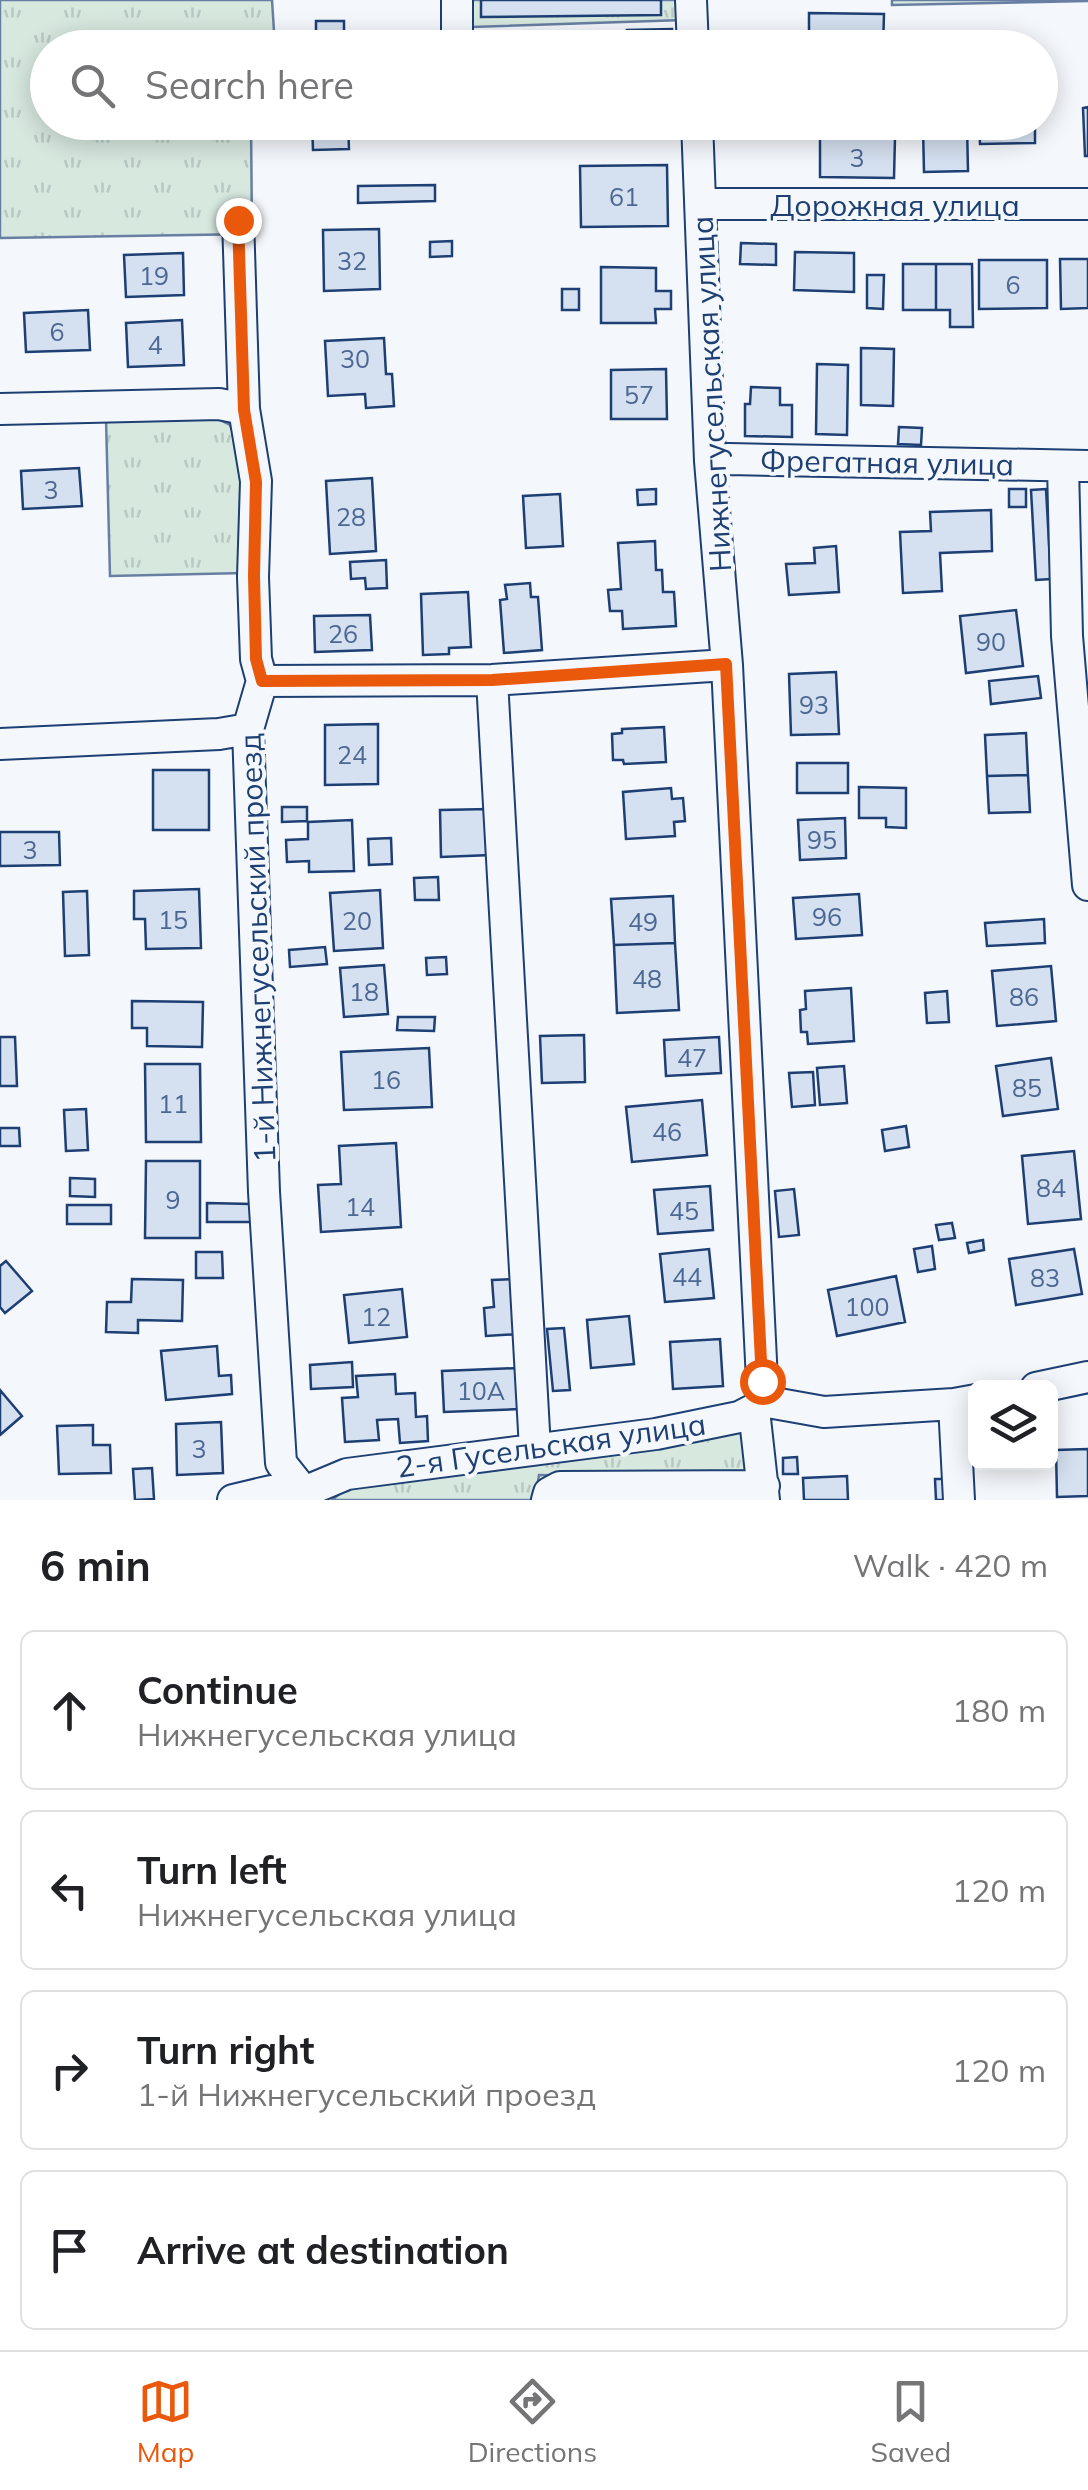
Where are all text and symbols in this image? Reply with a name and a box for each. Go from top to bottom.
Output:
search box [30,30,1058,140]
icon: search [65,58,120,113]
text: Search here [145,61,354,109]
house number: 3 [849,142,865,173]
house number: 61 [609,181,639,212]
street label: Дорожная улица [770,186,1020,224]
route end [216,198,262,244]
street label: Нижнегусельская улица [683,215,739,573]
house number: 32 [337,245,367,276]
house number: 19 [139,260,169,291]
house number: 6 [1005,269,1021,300]
house number: 6 [49,316,65,347]
house number: 4 [147,329,163,360]
house number: 30 [340,343,370,374]
house number: 57 [624,379,654,410]
street label: Фрегатная улица [760,441,1014,483]
house number: 3 [43,474,59,505]
house number: 28 [336,501,366,532]
house number: 26 [328,618,358,649]
house number: 90 [976,626,1006,657]
house number: 93 [799,689,829,720]
street label: 1-й Нижнегусельский проезд [231,732,283,1164]
house number: 24 [337,739,367,770]
house number: 95 [807,824,837,855]
house number: 3 [22,834,38,865]
house number: 96 [812,901,842,932]
house number: 15 [158,904,188,935]
house number: 20 [342,905,372,936]
house number: 49 [628,906,658,937]
house number: 48 [632,963,662,994]
house number: 18 [349,976,379,1007]
house number: 86 [1009,981,1039,1012]
house number: 47 [677,1042,707,1073]
house number: 16 [371,1064,401,1095]
house number: 85 [1012,1072,1042,1103]
house number: 11 [158,1088,188,1119]
house number: 46 [652,1116,682,1147]
house number: 84 [1036,1172,1066,1203]
house number: 9 [165,1184,181,1215]
house number: 14 [345,1191,375,1222]
house number: 45 [669,1195,699,1226]
house number: 44 [672,1261,702,1292]
house number: 83 [1030,1262,1060,1293]
house number: 100 [844,1291,890,1322]
house number: 12 [361,1301,391,1332]
route start [740,1359,786,1405]
house number: 10А [457,1375,505,1406]
map controls [968,1380,1058,1470]
button: layers [968,1380,1058,1470]
street label: 2-я Гусельская улица [394,1404,708,1486]
house number: 3 [191,1433,207,1464]
text: 6 min [40,1539,151,1592]
text: Walk · 420 m [853,1545,1048,1585]
text: Continue [137,1666,298,1714]
icon: ahead [42,1683,97,1738]
text: 180 m [952,1690,1046,1730]
text: Нижнегусельская улица [137,1714,517,1754]
text: Turn left [137,1846,287,1894]
icon: left [42,1863,97,1918]
text: 120 m [952,1870,1046,1910]
text: Нижнегусельская улица [137,1894,517,1934]
text: Turn right [137,2026,314,2074]
icon: right [42,2043,97,2098]
text: 120 m [952,2050,1046,2090]
text: 1-й Нижнегусельский проезд [137,2074,596,2114]
icon: arrive [42,2223,97,2278]
text: Arrive at destination [137,2226,509,2274]
tab: Map [137,2374,194,2469]
tab: Directions [468,2374,597,2469]
tab: Saved [870,2374,951,2469]

